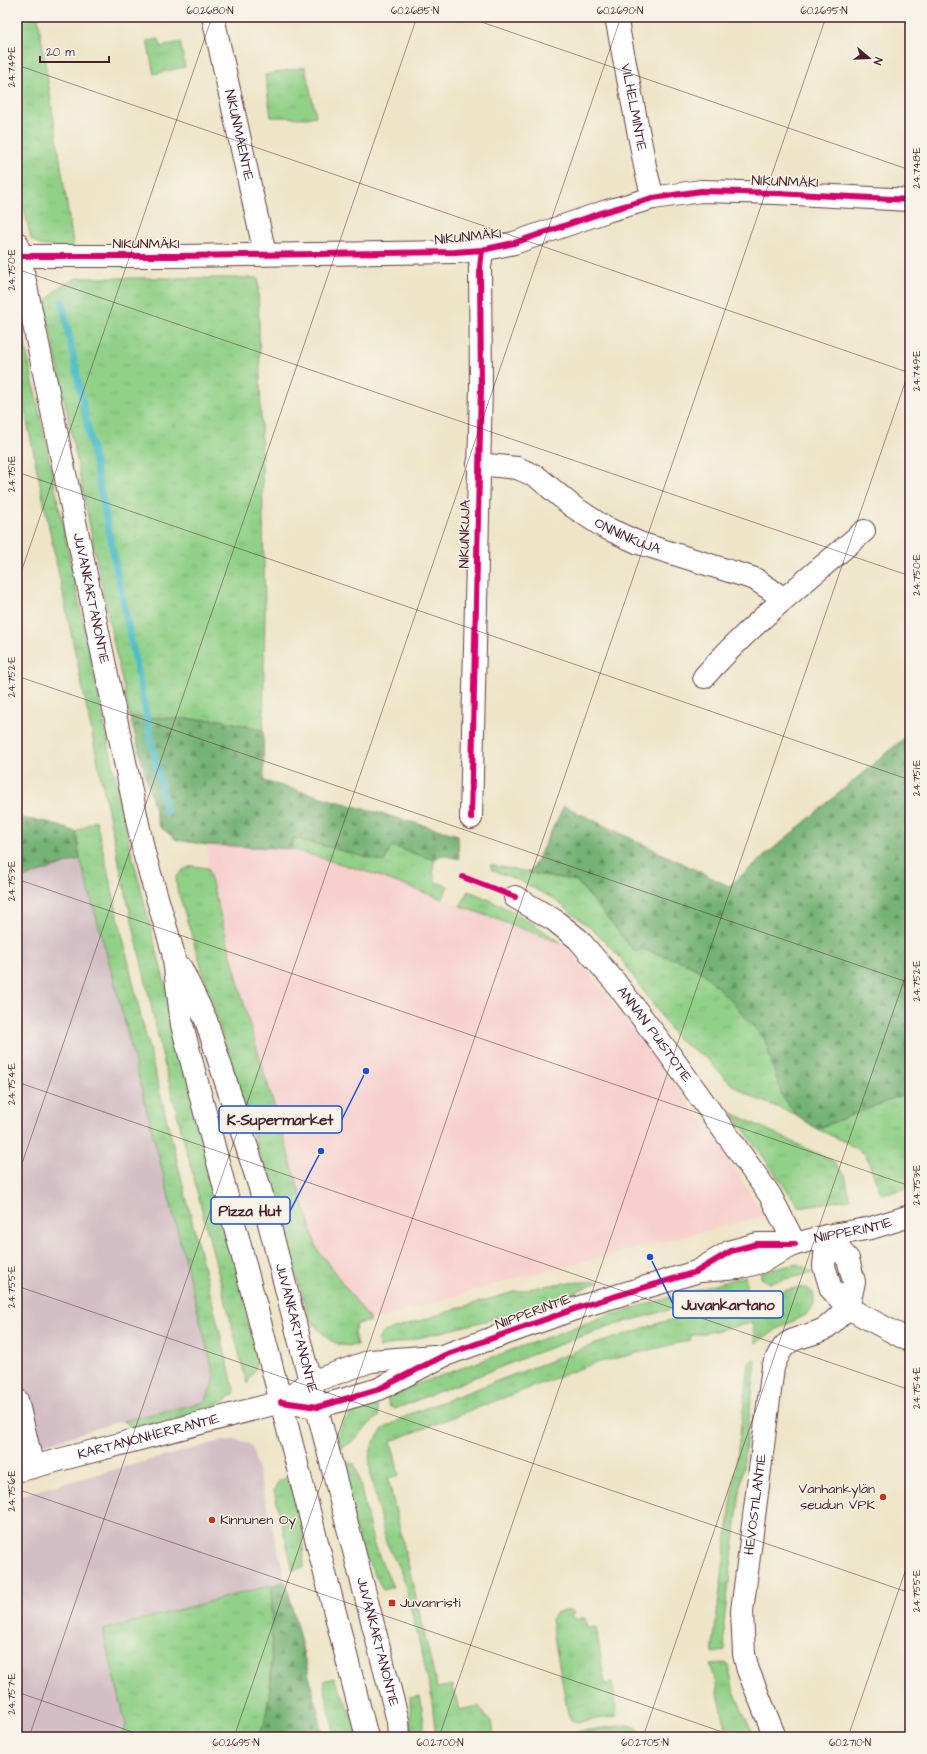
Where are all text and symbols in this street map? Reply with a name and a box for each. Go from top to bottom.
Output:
text: 60.2680°N [186,4,234,18]
text: 60.2685°N [391,4,439,18]
text: 60.2690°N [597,4,643,18]
text: 60.2695°N [800,4,848,18]
scale bar [40,38,109,64]
north arrow [849,38,889,78]
text: 20 m [46,44,75,61]
text: 24.749°E [5,47,19,87]
text: N [870,55,886,67]
street label: VILHELMINTIE [615,62,652,153]
street label: NIKUNMÄENTIE [219,88,259,183]
text: 24.748°E [910,147,924,189]
street label: NIKUNMÄKI [751,171,819,193]
street label: NIKUNMÄKI [434,224,502,250]
street label: NIKUNMÄKI [112,234,180,254]
text: 24.750°E [5,249,19,291]
text: 24.749°E [910,351,924,391]
text: 24.751°E [5,456,19,492]
street label: NIKUNKUJA [454,499,476,569]
street label: ONNINKUJA [590,513,663,559]
street label: JUVANKARTANONTIE [68,531,114,666]
text: 24.750°E [910,554,924,596]
text: 24.752°E [5,656,19,698]
text: 24.751°E [910,760,924,796]
text: 24.753°E [5,861,19,901]
text: 24.752°E [910,960,924,1002]
street label: ANNAN PUISTOTIE [612,982,697,1087]
text: 24.754°E [5,1063,19,1105]
callout: K-Supermarket [219,1106,342,1133]
text: K-Supermarket [227,1110,334,1131]
text: 24.753°E [910,1165,924,1205]
callout: Pizza Hut [211,1197,290,1224]
text: Pizza Hut [218,1201,282,1222]
street label: NIIPPERINTIE [812,1212,895,1249]
street label: JUVANKARTANONTIE [270,1261,323,1396]
text: 24.755°E [5,1266,19,1308]
street label: NIIPPERINTIE [492,1289,574,1335]
callout: Juvankartano [673,1291,783,1318]
text: Juvankartano [680,1295,775,1316]
text: 24.754°E [910,1367,924,1409]
street label: KARTANONHERRANTIE [76,1408,222,1465]
street label: HEVOSTILANTIE [739,1452,772,1556]
text: 24.756°E [5,1470,19,1512]
place label: Vanhankylän seudun VPK [798,1479,876,1515]
marker: Vanhankylän seudun VPK [878,1492,888,1502]
place label: Kinnunen Oy [220,1510,296,1530]
marker: Kinnunen Oy [207,1515,217,1525]
text: 24.755°E [910,1570,924,1612]
street label: JUVANKARTANONTIE [351,1575,404,1709]
place label: Juvanristi [400,1593,461,1613]
marker: Juvanristi [387,1598,397,1608]
text: 24.757°E [5,1673,19,1715]
text: 60.2695°N [212,1736,260,1750]
text: 60.2700°N [417,1736,463,1750]
text: 60.2705°N [621,1736,669,1750]
text: 60.2710°N [829,1736,871,1750]

